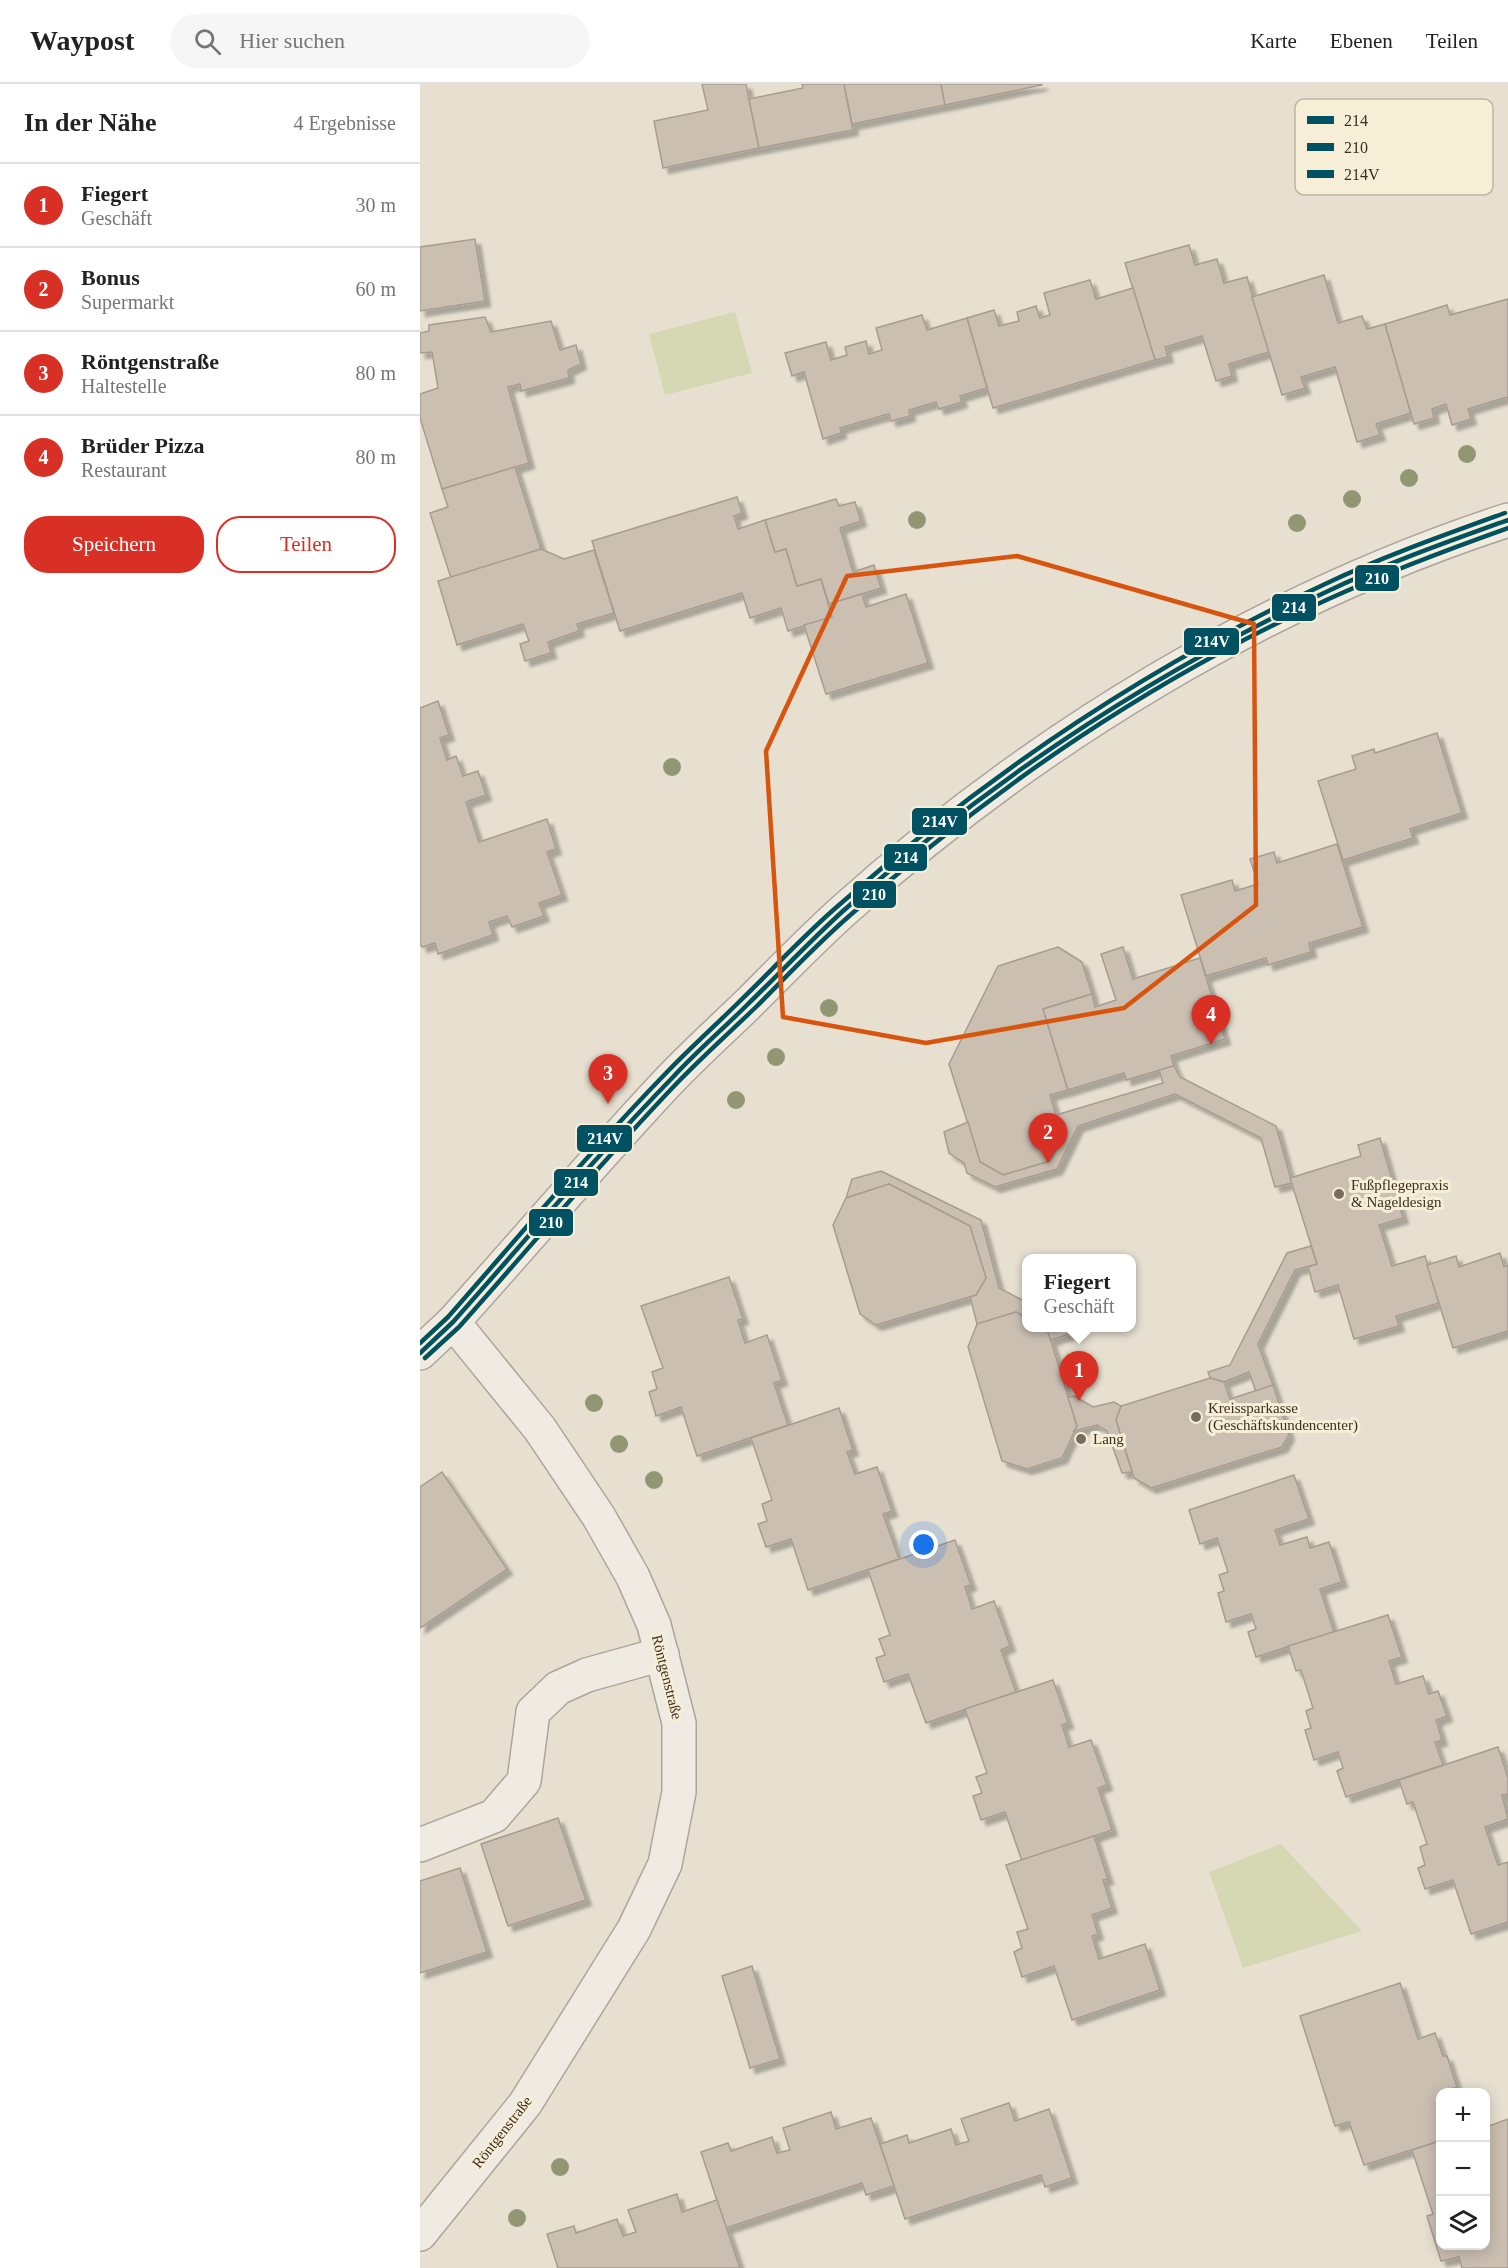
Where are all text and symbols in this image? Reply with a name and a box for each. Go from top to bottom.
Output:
search box [170,14,590,68]
text: Waypost [30,25,134,56]
icon: search [191,25,224,58]
text: Hier suchen [239,28,345,53]
text: Karte [1250,29,1297,53]
text: Ebenen [1330,29,1393,53]
text: Teilen [1426,29,1478,53]
legend [1295,99,1493,195]
text: In der Nähe [24,108,156,137]
text: 4 Ergebnisse [294,112,396,134]
text: 214 [1344,112,1368,129]
text: 210 [1344,139,1368,156]
text: 214V [1344,166,1380,183]
text: Fiegert [81,181,148,206]
text: 1 [39,194,49,216]
text: 30 m [355,194,396,216]
text: Geschäft [81,207,152,229]
text: Bonus [81,265,140,290]
text: 2 [39,278,49,300]
text: 60 m [355,278,396,300]
text: Supermarkt [81,291,174,313]
text: Röntgenstraße [81,349,219,374]
text: 3 [39,362,49,384]
text: 80 m [355,362,396,384]
text: Haltestelle [81,375,167,397]
text: Brüder Pizza [81,433,205,458]
text: 4 [39,446,49,468]
text: 80 m [355,446,396,468]
text: Restaurant [81,459,167,481]
button: Speichern [24,516,204,573]
button: Teilen [216,516,396,573]
line badge: 210 [1354,564,1400,592]
text: 210 [1365,570,1389,587]
line badge: 214 [1271,593,1317,622]
text: 214 [1282,599,1306,616]
line badge: 214V [1183,627,1240,656]
text: 214V [1194,633,1230,650]
line badge: 214V [911,807,968,836]
text: 214V [922,813,958,830]
line badge: 214 [883,843,928,872]
text: 214 [894,849,918,866]
line badge: 210 [852,880,897,909]
text: 210 [862,886,886,903]
pin: 4 [1192,996,1230,1045]
pin: 3 [588,1054,627,1104]
pin: 2 [1028,1114,1068,1163]
line badge: 214V [576,1124,633,1153]
text: 214V [587,1130,623,1147]
line badge: 214 [553,1168,599,1197]
text: 214 [564,1174,588,1191]
place label: Fußpflegepraxis & Nageldesign [1351,1177,1449,1210]
marker: Fußpflegepraxis & Nageldesign [1332,1187,1346,1201]
line badge: 210 [528,1208,574,1237]
text: 210 [539,1214,563,1231]
popup [1022,1254,1136,1332]
text: Fiegert [1043,1269,1111,1294]
text: Geschäft [1043,1295,1115,1317]
pin: 1 [1060,1352,1098,1401]
place label: Kreissparkasse (Geschäftskundencenter) [1208,1400,1358,1434]
marker: Kreissparkasse (Geschäftskundencenter) [1189,1410,1203,1424]
place label: Lang [1093,1431,1124,1447]
marker: Lang [1074,1432,1088,1446]
your location [909,1530,938,1559]
street label: Röntgenstraße [649,1633,685,1721]
map controls [1436,2088,1490,2250]
button: + [1436,2088,1490,2142]
street label: Röntgenstraße [469,2093,535,2171]
button: − [1436,2142,1490,2196]
button: layers [1436,2196,1490,2250]

